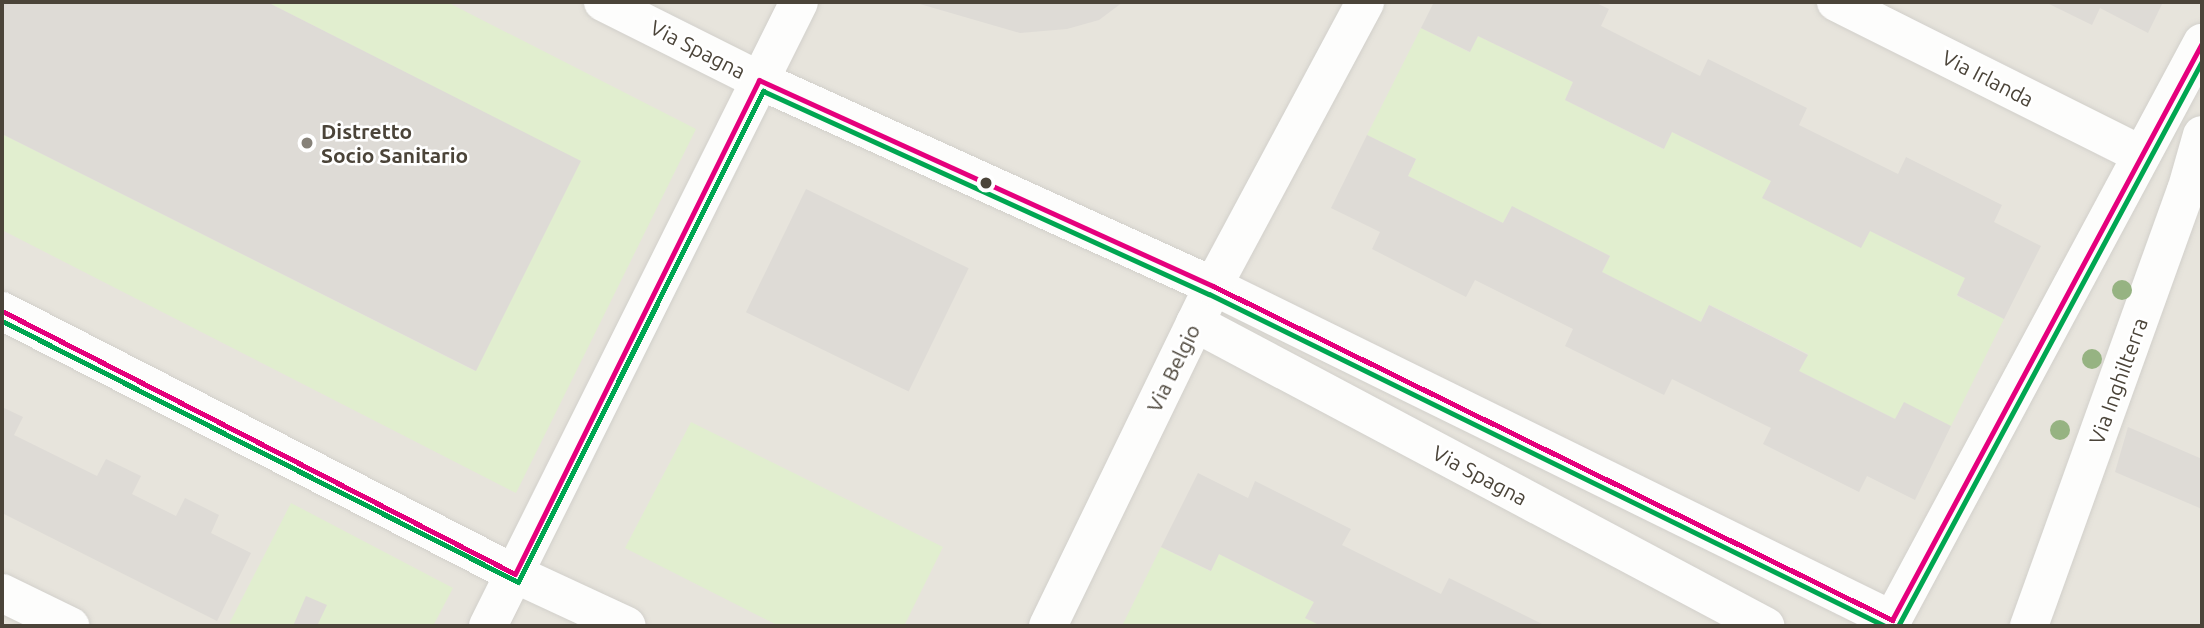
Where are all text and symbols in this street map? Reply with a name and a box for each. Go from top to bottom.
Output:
street label: Via Spagna [646,14,750,84]
street label: Via Irlanda [1938,44,2038,112]
place label: Distretto Socio Sanitario [321,118,468,168]
marker: Distretto Socio Sanitario [299,135,315,151]
unlabelled marker [979,176,993,190]
street label: Via Inghilterra [2083,314,2153,448]
street label: Via Belgio [1141,320,1205,416]
street label: Via Spagna [1428,440,1532,510]

